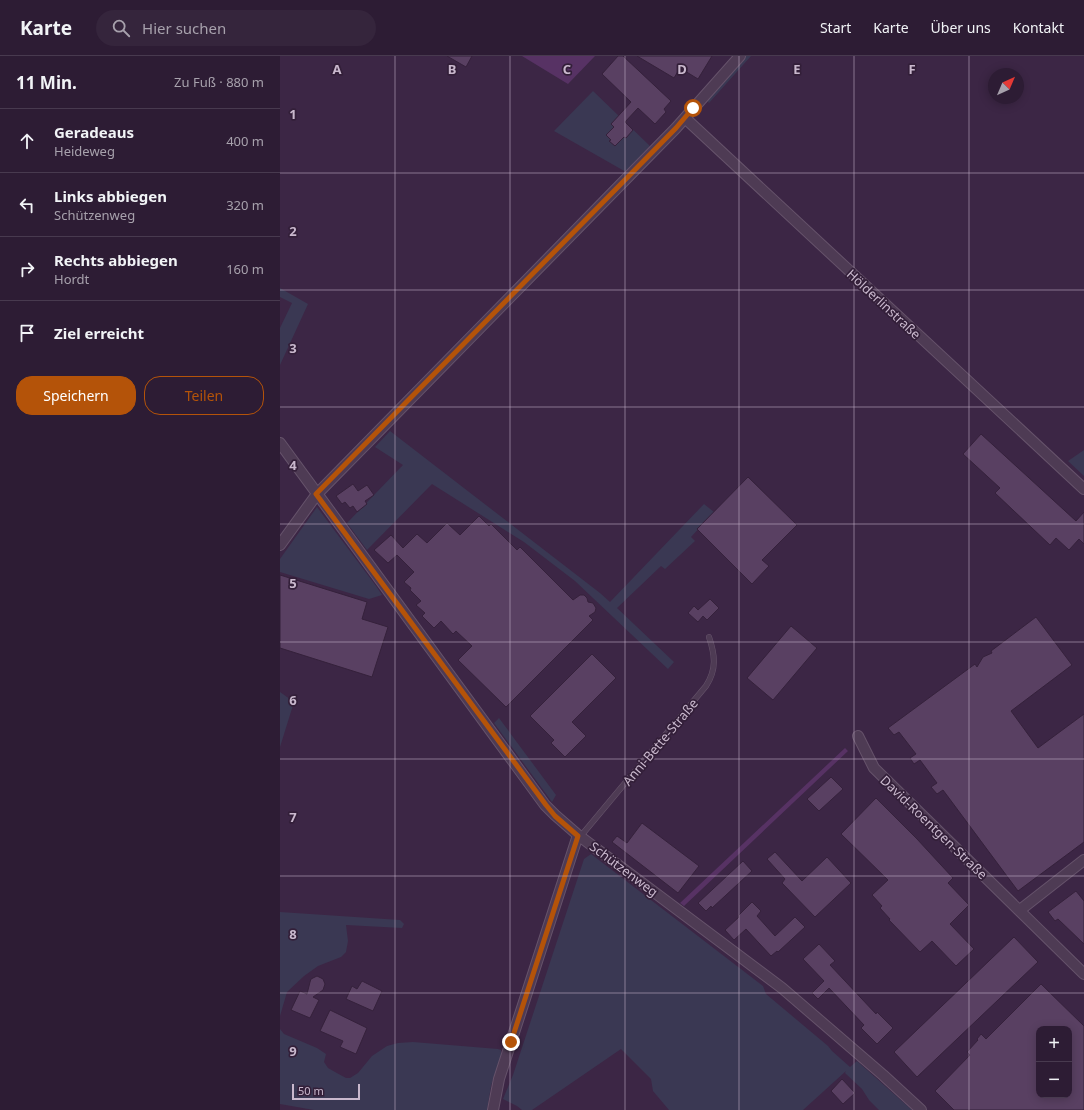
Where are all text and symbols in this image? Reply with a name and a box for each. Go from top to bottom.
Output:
search box [96,10,376,46]
text: Karte [20,15,72,41]
icon: search [110,17,132,39]
text: Hier suchen [142,18,226,38]
text: Start [820,18,851,37]
text: Karte [873,18,909,37]
text: Über uns [931,18,991,37]
text: Kontakt [1013,18,1064,37]
text: A [333,60,342,78]
text: B [448,60,456,78]
text: C [563,60,571,78]
text: D [677,60,687,78]
text: E [793,60,801,78]
text: F [908,60,916,78]
north arrow [988,68,1024,104]
text: 11 Min. [16,71,77,94]
text: Zu Fuß · 880 m [174,73,264,91]
route start [684,99,702,117]
text: 1 [289,105,297,123]
text: Geradeaus [54,122,134,142]
icon: ahead [16,130,38,152]
text: 400 m [226,132,264,150]
text: Heideweg [54,142,115,160]
text: Links abbiegen [54,186,167,206]
icon: left [16,194,38,216]
text: 320 m [226,196,264,214]
text: Schützenweg [54,206,135,224]
text: 2 [289,222,297,240]
text: Rechts abbiegen [54,250,178,270]
icon: right [16,258,38,280]
text: 160 m [226,260,264,278]
street label: Hölderlinstraße [843,265,925,343]
text: Hordt [54,270,89,288]
icon: arrive [16,322,38,344]
text: Ziel erreicht [54,323,144,343]
text: 3 [289,339,297,357]
button: Speichern [16,376,136,415]
button: Teilen [144,376,264,415]
text: 4 [289,456,297,474]
text: 5 [289,574,297,592]
text: 6 [289,691,297,709]
street label: Anni-Bette-Straße [618,695,702,789]
street label: David-Roentgen-Straße [877,771,991,883]
text: 7 [289,808,297,826]
street label: Schützenweg [586,837,662,901]
text: 8 [289,925,297,943]
map controls [1036,1026,1072,1098]
button: + [1036,1026,1072,1062]
route end [502,1033,520,1051]
text: 9 [289,1042,297,1060]
button: − [1036,1062,1072,1098]
scale bar [292,1082,360,1101]
text: 50 m [298,1083,324,1098]

